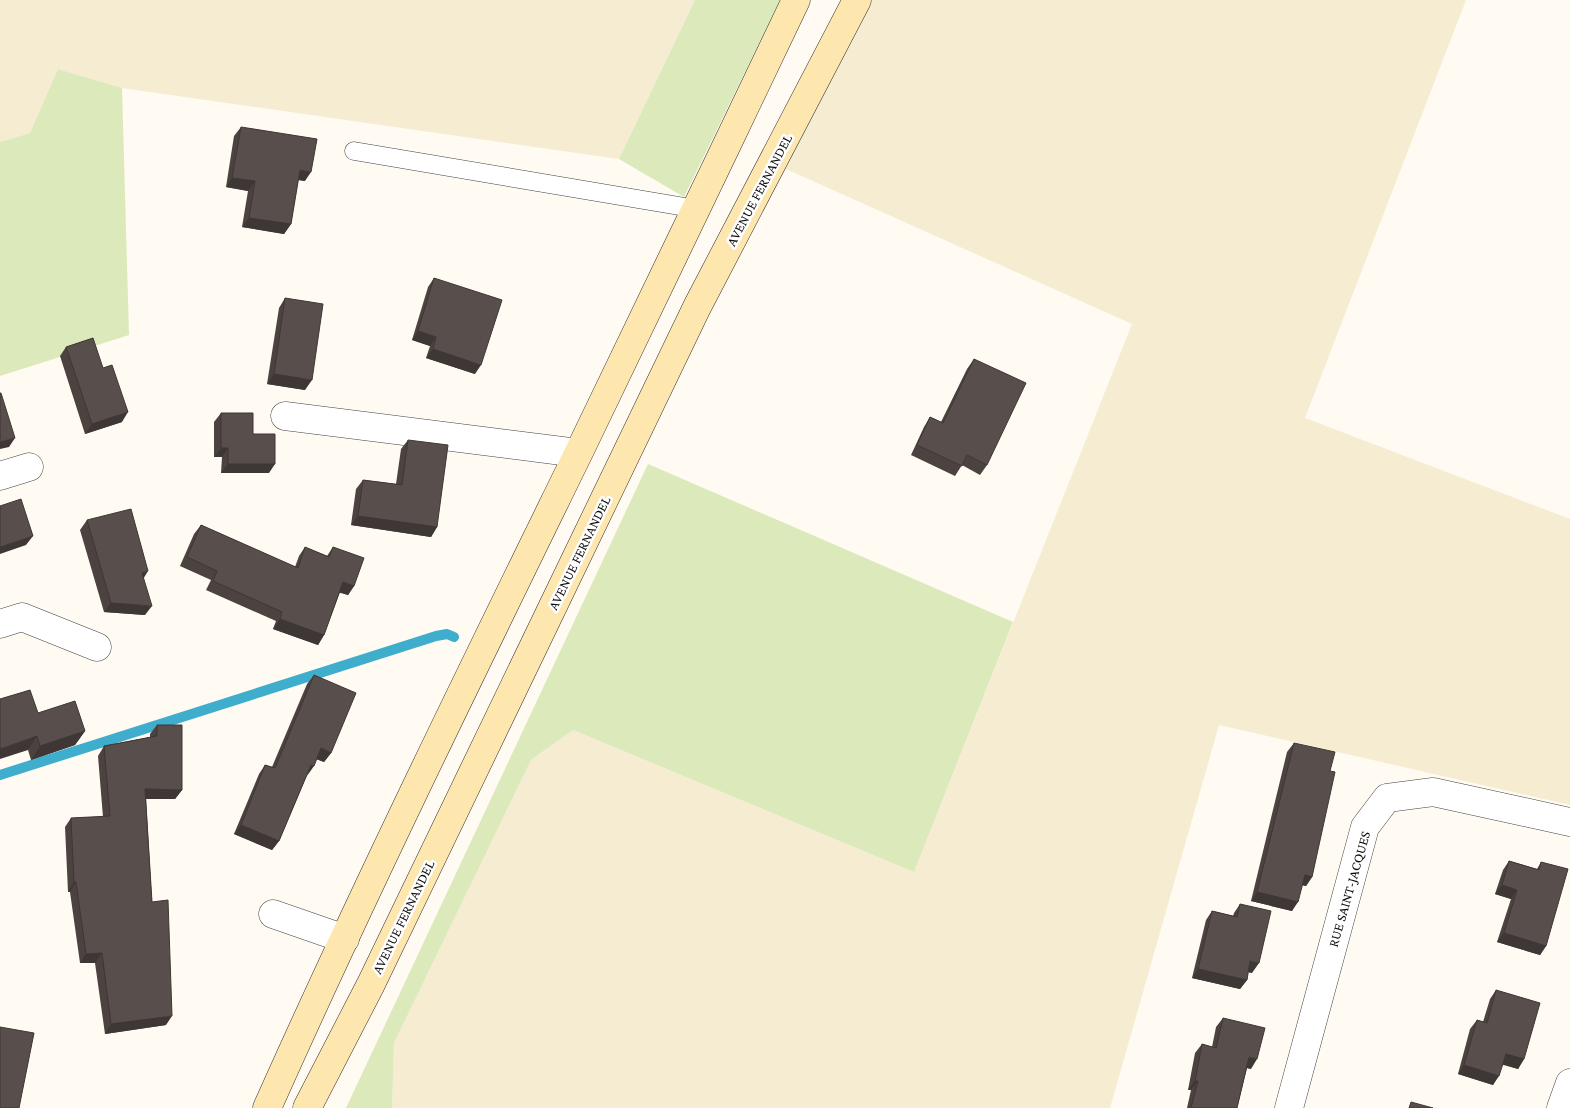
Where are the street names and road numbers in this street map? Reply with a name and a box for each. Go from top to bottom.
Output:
street label: AVENUE FERNANDEL [723,131,795,249]
street label: AVENUE FERNANDEL [545,494,613,612]
street label: RUE SAINT-JACQUES [1325,829,1373,949]
street label: AVENUE FERNANDEL [369,858,437,976]

